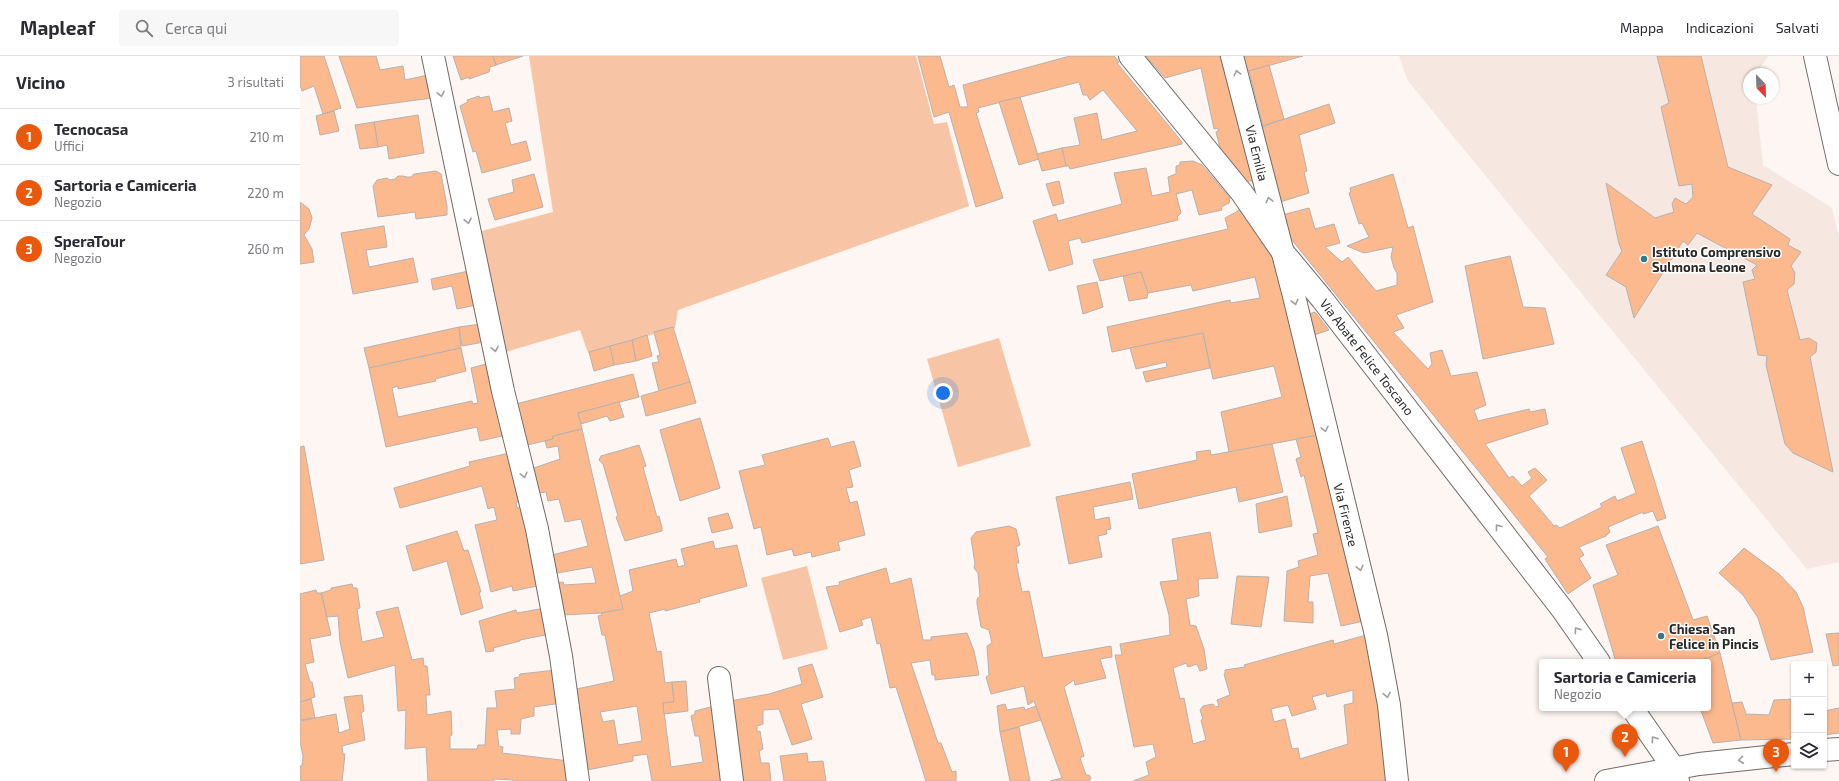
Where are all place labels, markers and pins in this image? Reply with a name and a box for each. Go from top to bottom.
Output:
place label: Istituto Comprensivo Sulmona Leone [1652,244,1781,275]
marker: Istituto Comprensivo Sulmona Leone [1639,254,1649,264]
place label: Chiesa San Felice in Pincis [1669,621,1759,652]
marker: Chiesa San Felice in Pincis [1656,631,1666,641]
pin: 2 [1612,724,1638,757]
pin: 1 [1553,739,1579,772]
pin: 3 [1763,739,1789,772]

